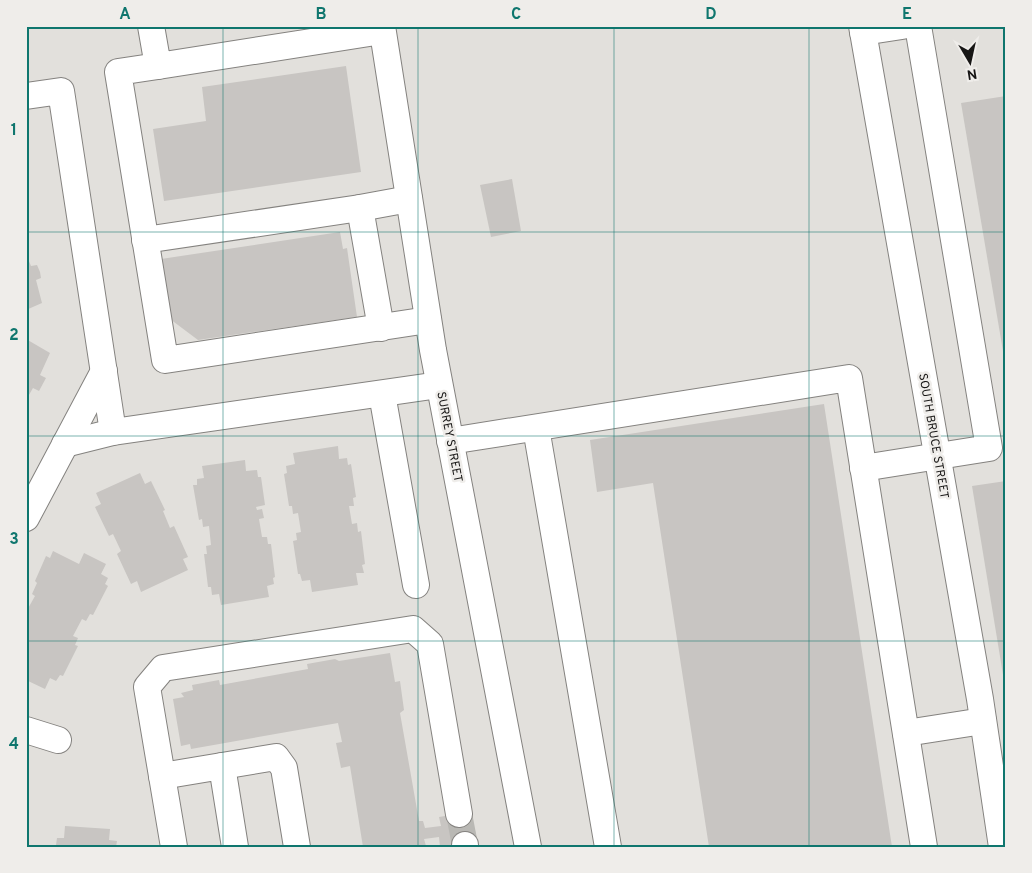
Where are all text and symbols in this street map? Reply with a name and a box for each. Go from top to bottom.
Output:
text: A [119,5,131,25]
text: B [315,5,327,25]
text: C [511,5,521,25]
text: D [705,5,717,25]
text: E [902,5,912,25]
north arrow [944,38,994,88]
text: N [965,64,978,83]
text: 1 [11,121,17,141]
text: 2 [9,326,19,346]
street label: SOUTH BRUCE STREET [914,372,952,500]
street label: SURREY STREET [432,390,466,484]
text: 3 [9,530,19,550]
text: 4 [9,735,19,755]

